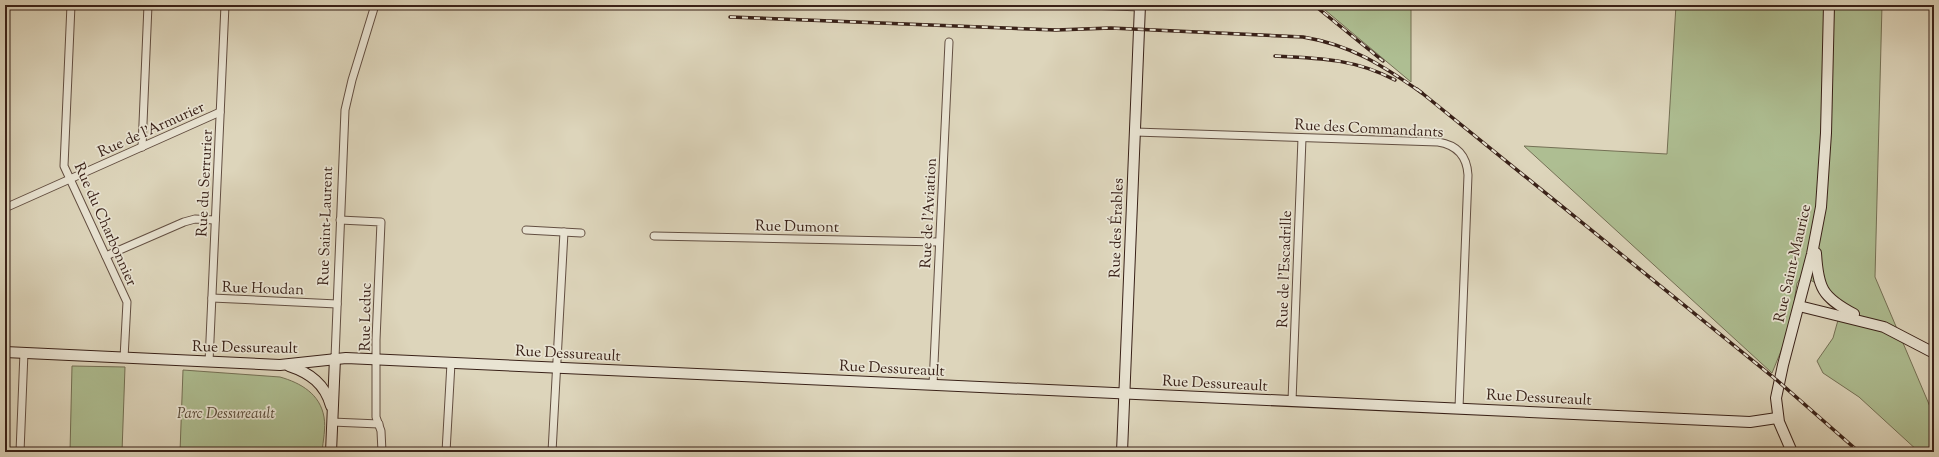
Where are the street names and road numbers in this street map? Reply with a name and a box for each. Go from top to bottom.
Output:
street label: Rue de l'Armurier [95,97,209,163]
street label: Rue des Commandants [1294,115,1444,144]
street label: Rue du Serrurier [192,128,219,237]
street label: Rue de l'Aviation [916,157,943,269]
street label: Rue du Charbonnier [68,159,141,290]
street label: Rue Saint-Laurent [314,166,339,286]
street label: Rue des Érables [1104,178,1130,278]
street label: Rue Saint-Maurice [1770,202,1817,325]
street label: Rue de l'Escadrille [1273,210,1298,328]
street label: Rue Dumont [755,216,839,239]
street label: Rue Houdan [222,278,304,301]
street label: Rue Leduc [355,282,378,352]
street label: Rue Dessureault [192,337,298,360]
street label: Rue Dessureault [515,341,621,368]
street label: Rue Dessureault [839,356,945,383]
street label: Rue Dessureault [1162,371,1268,398]
street label: Rue Dessureault [1486,385,1592,412]

